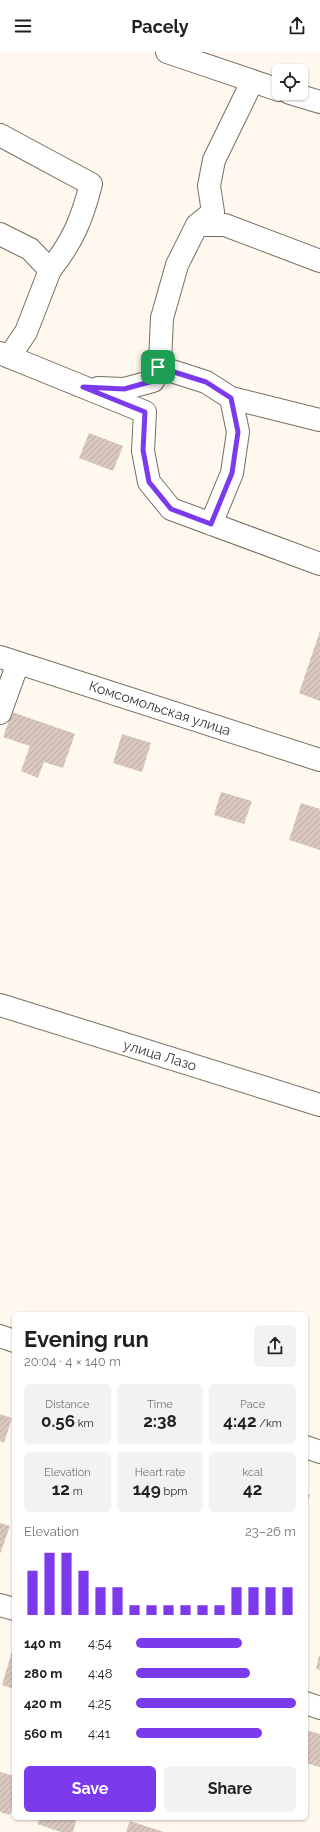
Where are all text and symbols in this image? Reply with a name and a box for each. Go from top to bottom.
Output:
icon: menu [12,15,34,37]
icon: share [286,15,308,37]
text: Pacely [131,16,189,37]
map controls [272,64,308,100]
button: locate [272,64,308,100]
pin [141,350,175,384]
icon: arrive [147,356,169,378]
street label: Комсомольская улица [87,678,233,738]
street label: улица Лазо [121,1036,199,1074]
button: share [254,1325,296,1367]
text: Evening run [24,1326,149,1352]
text: 20:04 · 4 × 140 m [24,1354,121,1369]
text: Distance [45,1398,89,1411]
text: Time [147,1398,173,1411]
text: Pace [240,1398,265,1411]
text: 0.56 [41,1411,75,1431]
text: 2:38 [143,1411,177,1431]
text: 4:42 [223,1411,257,1431]
text: km [75,1417,94,1430]
text: /km [257,1417,282,1430]
text: Elevation [44,1466,91,1479]
text: Heart rate [135,1466,185,1479]
text: kcal [242,1466,263,1479]
text: 12 [52,1479,70,1499]
text: 149 [133,1479,161,1499]
text: 42 [243,1479,262,1499]
text: m [70,1485,83,1498]
text: bpm [161,1485,187,1498]
text: Elevation [24,1524,79,1539]
text: 23–26 m [245,1524,296,1539]
text: 140 m [24,1636,61,1651]
text: 4:54 [88,1636,112,1651]
text: 280 m [24,1666,62,1681]
text: 4:48 [88,1666,112,1681]
text: 420 m [24,1696,62,1711]
text: 4:25 [88,1696,111,1711]
text: 560 m [24,1726,62,1741]
text: 4:41 [88,1726,110,1741]
button: Save [24,1766,156,1812]
button: Share [164,1766,296,1812]

